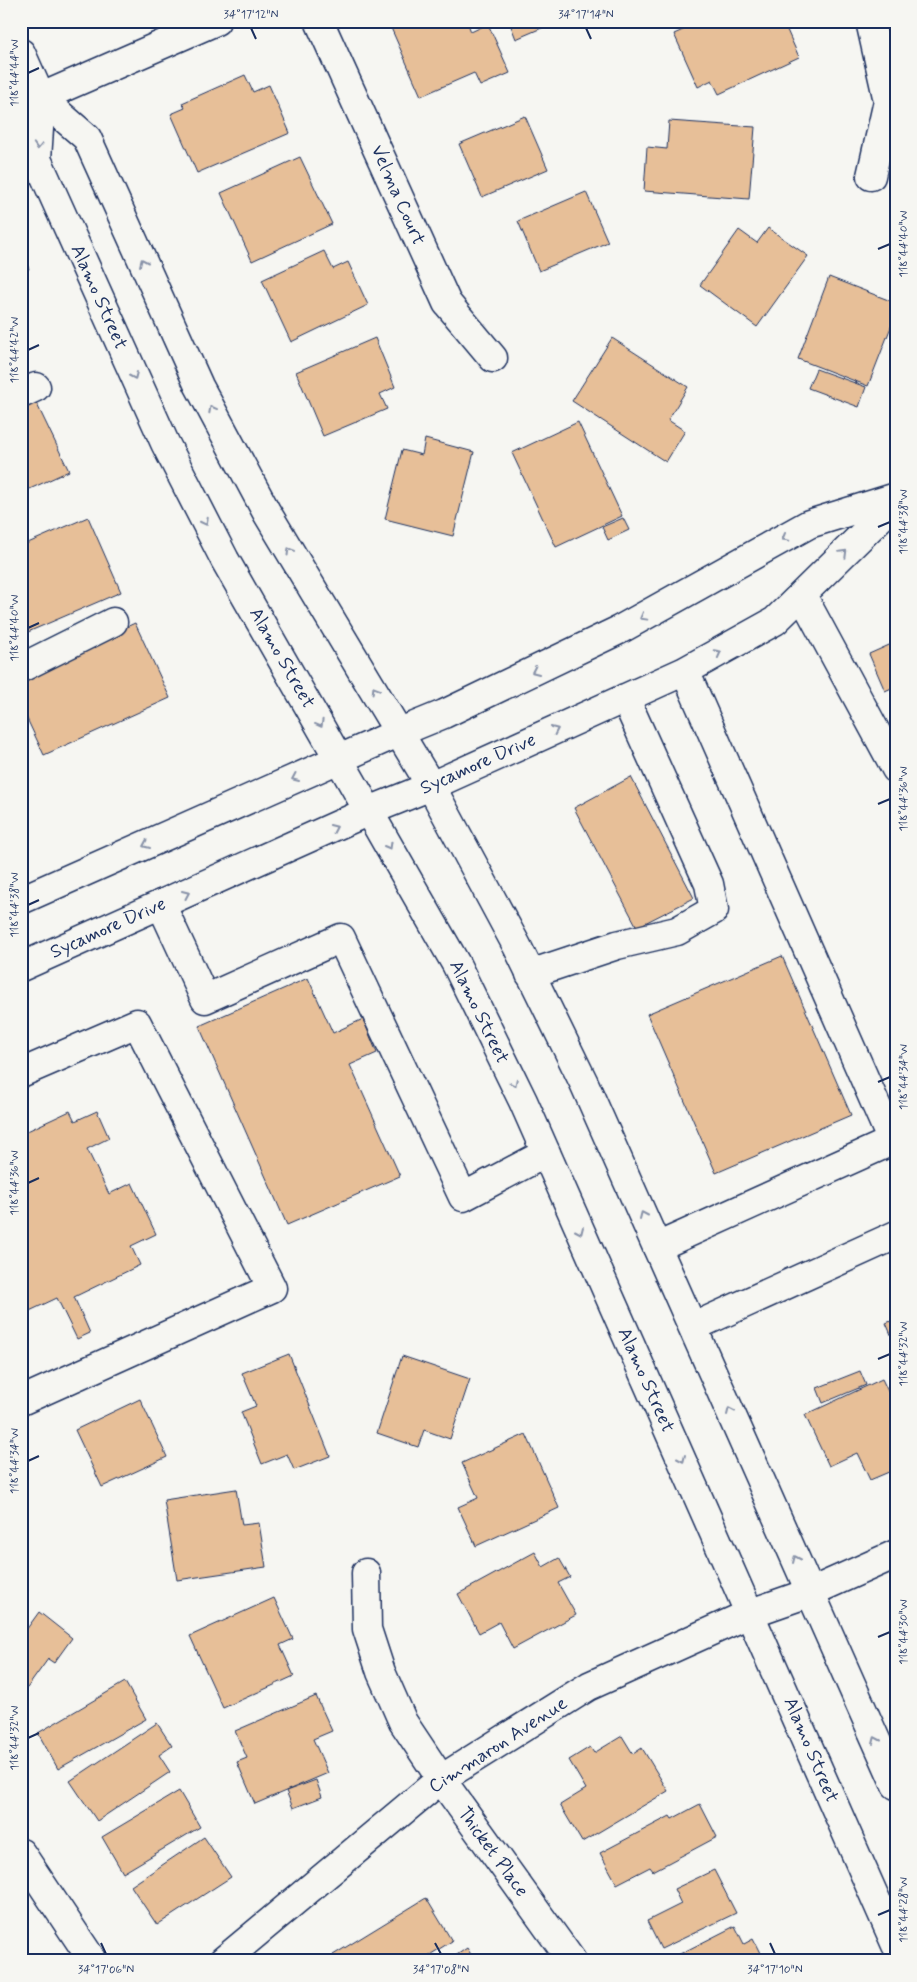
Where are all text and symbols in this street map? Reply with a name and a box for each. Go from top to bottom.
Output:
text: 34°17'12"N [224,7,278,23]
text: 34°17'14"N [558,7,614,23]
text: 118°44'44"W [7,39,23,107]
street label: Velma Court [365,141,431,249]
one-way arrow [33,142,44,150]
text: 118°44'40"W [896,210,912,277]
street label: Alamo Street [65,241,133,353]
one-way arrow [139,258,149,267]
text: 118°44'42"W [7,317,23,383]
one-way arrow [128,371,139,380]
one-way arrow [208,405,218,414]
text: 118°44'38"W [896,489,912,555]
one-way arrow [199,516,209,525]
one-way arrow [781,532,790,542]
one-way arrow [287,547,297,556]
one-way arrow [838,550,847,559]
text: 118°44'40"W [7,594,23,661]
street label: Alamo Street [243,603,321,713]
one-way arrow [639,611,648,621]
one-way arrow [713,649,722,659]
one-way arrow [531,665,540,675]
one-way arrow [372,686,382,695]
one-way arrow [314,718,324,727]
one-way arrow [550,725,559,736]
street label: Sycamore Drive [416,727,540,801]
text: 118°44'36"W [896,766,912,832]
one-way arrow [291,772,300,783]
one-way arrow [329,823,338,834]
one-way arrow [142,838,151,849]
one-way arrow [383,841,393,850]
text: 118°44'38"W [7,872,23,938]
one-way arrow [181,889,190,900]
street label: Sycamore Drive [46,891,170,965]
street label: Alamo Street [443,956,515,1068]
text: 118°44'34"W [896,1044,912,1110]
one-way arrow [508,1077,518,1086]
text: 118°44'36"W [7,1150,23,1216]
one-way arrow [638,1211,649,1220]
one-way arrow [573,1226,584,1235]
text: 118°44'32"W [896,1321,912,1386]
street label: Alamo Street [612,1324,680,1436]
one-way arrow [726,1407,737,1416]
text: 118°44'34"W [7,1428,23,1494]
one-way arrow [675,1454,686,1463]
one-way arrow [792,1555,803,1564]
text: 118°44'30"W [896,1599,912,1665]
street label: Cimmaron Avenue [424,1691,572,1799]
street label: Alamo Street [778,1693,844,1807]
text: 118°44'32"W [7,1705,23,1770]
one-way arrow [872,1736,883,1745]
street label: Thicket Place [452,1802,534,1902]
text: 118°44'28"W [896,1877,912,1943]
text: 34°17'06"N [78,1962,134,1978]
text: 34°17'08"N [413,1962,469,1978]
text: 34°17'10"N [747,1962,803,1978]

